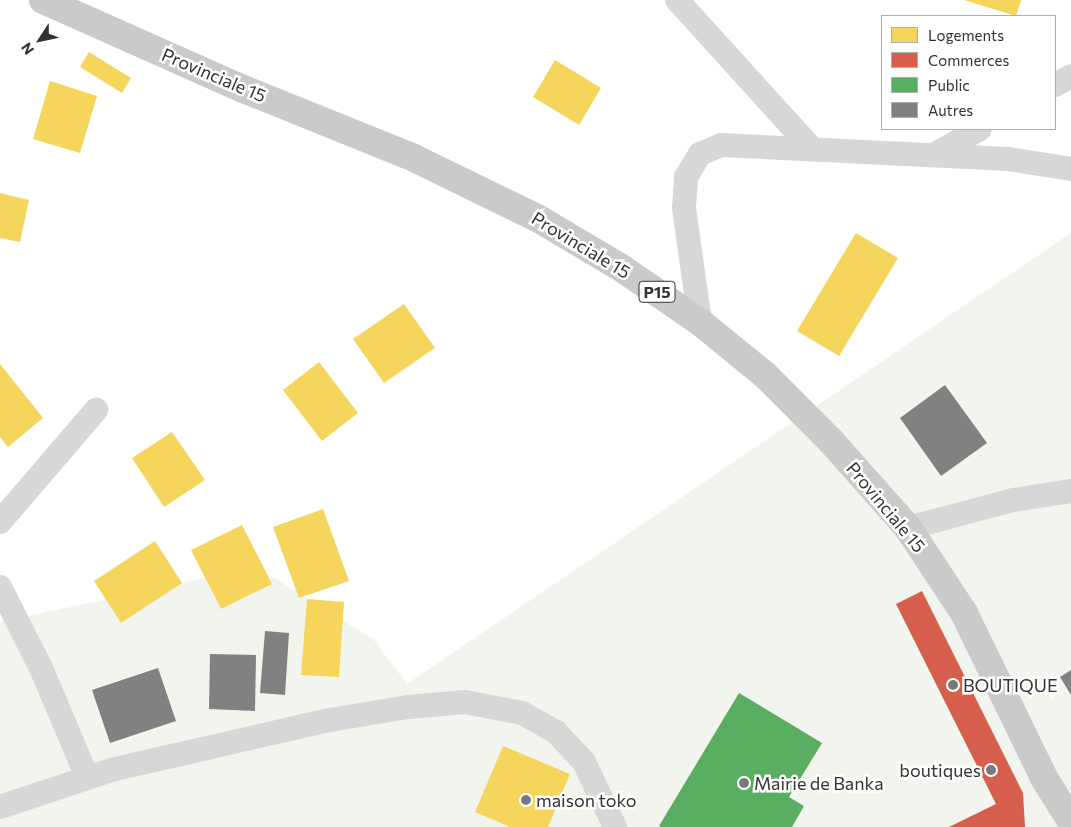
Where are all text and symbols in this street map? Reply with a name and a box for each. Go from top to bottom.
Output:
north arrow [15,15,65,65]
legend [881,15,1056,130]
text: Logements [928,26,1004,44]
text: N [17,40,37,58]
street label: Provinciale 15 [159,43,269,107]
text: Commerces [928,51,1009,69]
text: Public [928,76,970,94]
text: Autres [928,101,973,119]
street label: Provinciale 15 [528,207,634,283]
road number: P15 [638,278,676,306]
street label: Provinciale 15 [842,457,930,557]
place label: BOUTIQUE [963,674,1058,696]
marker: BOUTIQUE [947,679,959,691]
place label: boutiques [899,759,981,781]
marker: boutiques [985,764,997,776]
place label: Mairie de Banka [754,772,884,794]
marker: Mairie de Banka [738,777,750,789]
place label: maison toko [536,789,637,811]
marker: maison toko [520,794,532,806]

